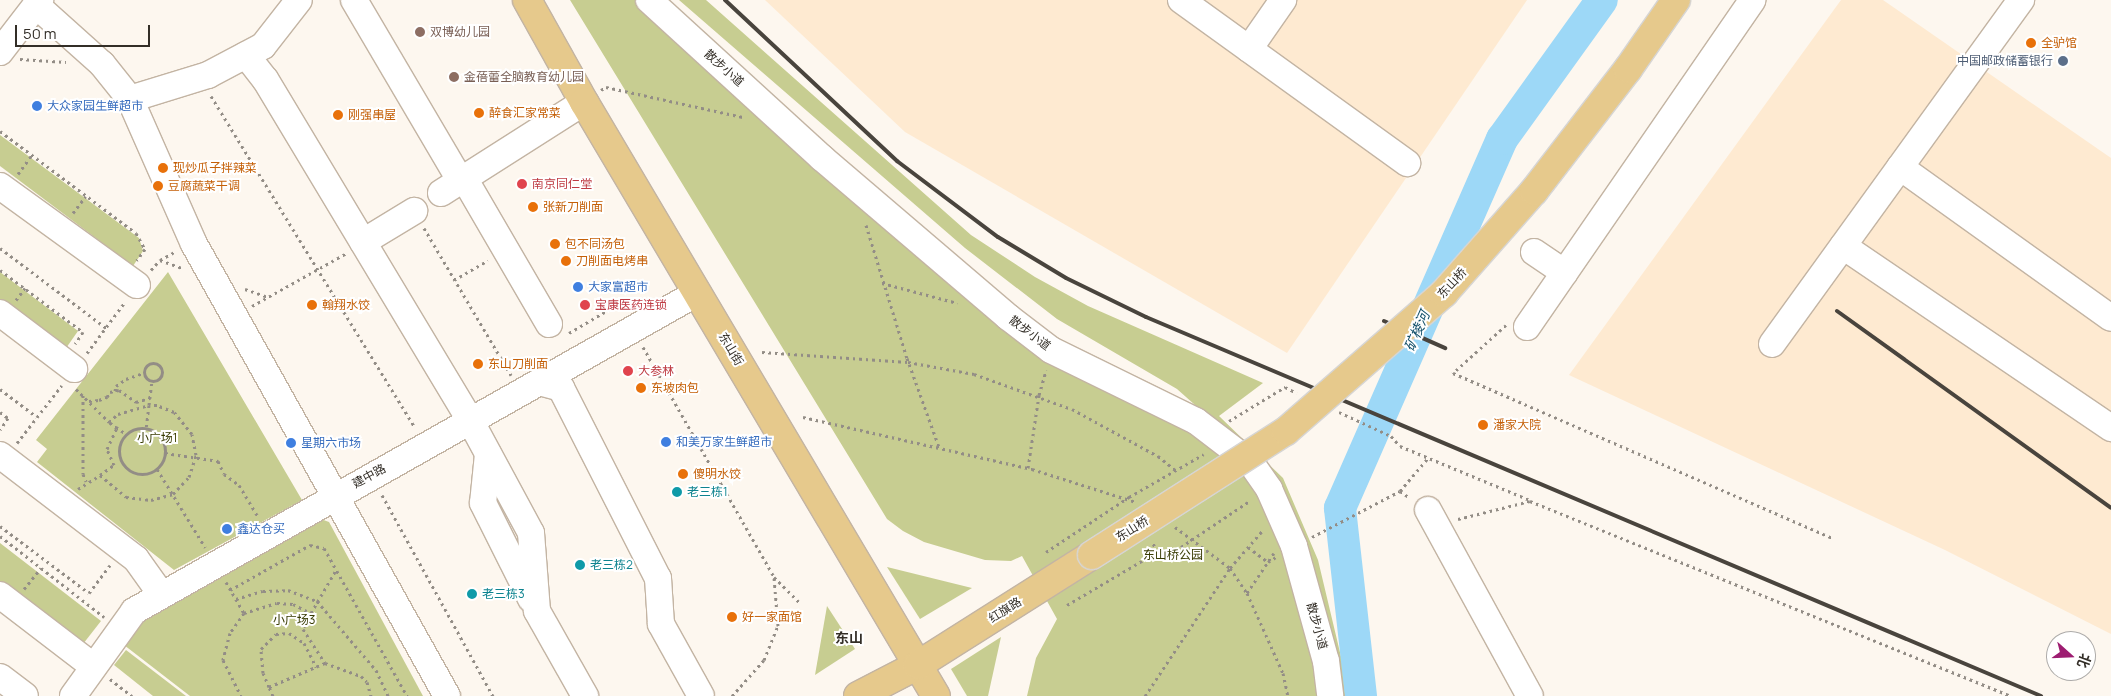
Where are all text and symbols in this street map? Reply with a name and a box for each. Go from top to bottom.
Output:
scale bar [18,15,152,47]
text: 50 m [23,23,57,44]
place label: 双博幼儿园 [430,25,490,39]
marker: 双博幼儿园 [414,26,426,38]
place label: 全驴馆 [2041,36,2077,50]
marker: 全驴馆 [2025,37,2037,49]
street label: 散步小道 [701,47,747,89]
place label: 中国邮政储蓄银行 [1957,54,2053,68]
marker: 中国邮政储蓄银行 [2057,55,2069,67]
place label: 金蓓蕾全脑教育幼儿园 [464,70,584,84]
marker: 金蓓蕾全脑教育幼儿园 [448,71,460,83]
place label: 大众家园生鲜超市 [47,99,143,113]
marker: 大众家园生鲜超市 [31,100,43,112]
place label: 醉食汇家常菜 [489,106,561,120]
marker: 醉食汇家常菜 [473,107,485,119]
place label: 刚强串屋 [348,108,396,122]
marker: 刚强串屋 [332,109,344,121]
place label: 现炒瓜子拌辣菜 [173,161,257,175]
marker: 现炒瓜子拌辣菜 [157,162,169,174]
place label: 南京同仁堂 [532,177,592,191]
marker: 南京同仁堂 [516,178,528,190]
place label: 豆腐蔬菜干调 [168,179,240,193]
marker: 豆腐蔬菜干调 [152,180,164,192]
place label: 张新刀削面 [543,200,603,214]
marker: 张新刀削面 [527,201,539,213]
place label: 包不同汤包 [565,237,625,251]
marker: 包不同汤包 [549,238,561,250]
place label: 刀削面电烤串 [576,254,648,268]
marker: 刀削面电烤串 [560,255,572,267]
street label: 东山桥 [1434,265,1470,301]
place label: 大家富超市 [588,280,648,294]
marker: 大家富超市 [572,281,584,293]
place label: 翰翔水饺 [322,298,370,312]
place label: 宝康医药连锁 [595,298,667,312]
marker: 翰翔水饺 [306,299,318,311]
marker: 宝康医药连锁 [579,299,591,311]
water label: 矿棱河 [1401,308,1433,354]
street label: 散步小道 [1006,313,1054,353]
street label: 东山街 [716,330,746,368]
place label: 东山刀削面 [488,357,548,371]
marker: 东山刀削面 [472,358,484,370]
place label: 大参林 [638,364,674,378]
marker: 大参林 [622,365,634,377]
place label: 东坡肉包 [651,381,699,395]
marker: 东坡肉包 [635,382,647,394]
place label: 潘家大院 [1493,418,1541,432]
marker: 潘家大院 [1477,419,1489,431]
park label: 小广场1 [137,431,177,445]
place label: 和美万家生鲜超市 [676,435,772,449]
place label: 星期六市场 [301,436,361,450]
marker: 和美万家生鲜超市 [660,436,672,448]
marker: 星期六市场 [285,437,297,449]
street label: 建中路 [350,461,388,491]
place label: 傻明水饺 [693,467,741,481]
marker: 傻明水饺 [677,468,689,480]
place label: 老三栋1 [687,485,728,499]
marker: 老三栋1 [671,486,683,498]
street label: 东山桥 [1113,513,1151,545]
place label: 鑫达仓买 [237,522,285,536]
marker: 鑫达仓买 [221,523,233,535]
park label: 东山桥公园 [1143,548,1203,562]
place label: 老三栋2 [590,558,633,572]
marker: 老三栋2 [574,559,586,571]
place label: 老三栋3 [482,587,525,601]
marker: 老三栋3 [466,588,478,600]
street label: 红旗路 [986,594,1024,626]
street label: 散步小道 [1304,601,1330,651]
place label: 好一家面馆 [742,610,802,624]
marker: 好一家面馆 [726,611,738,623]
park label: 小广场3 [273,613,315,627]
district label: 东山 [835,630,863,646]
north arrow [2046,631,2096,681]
text: 北 [2073,651,2096,671]

